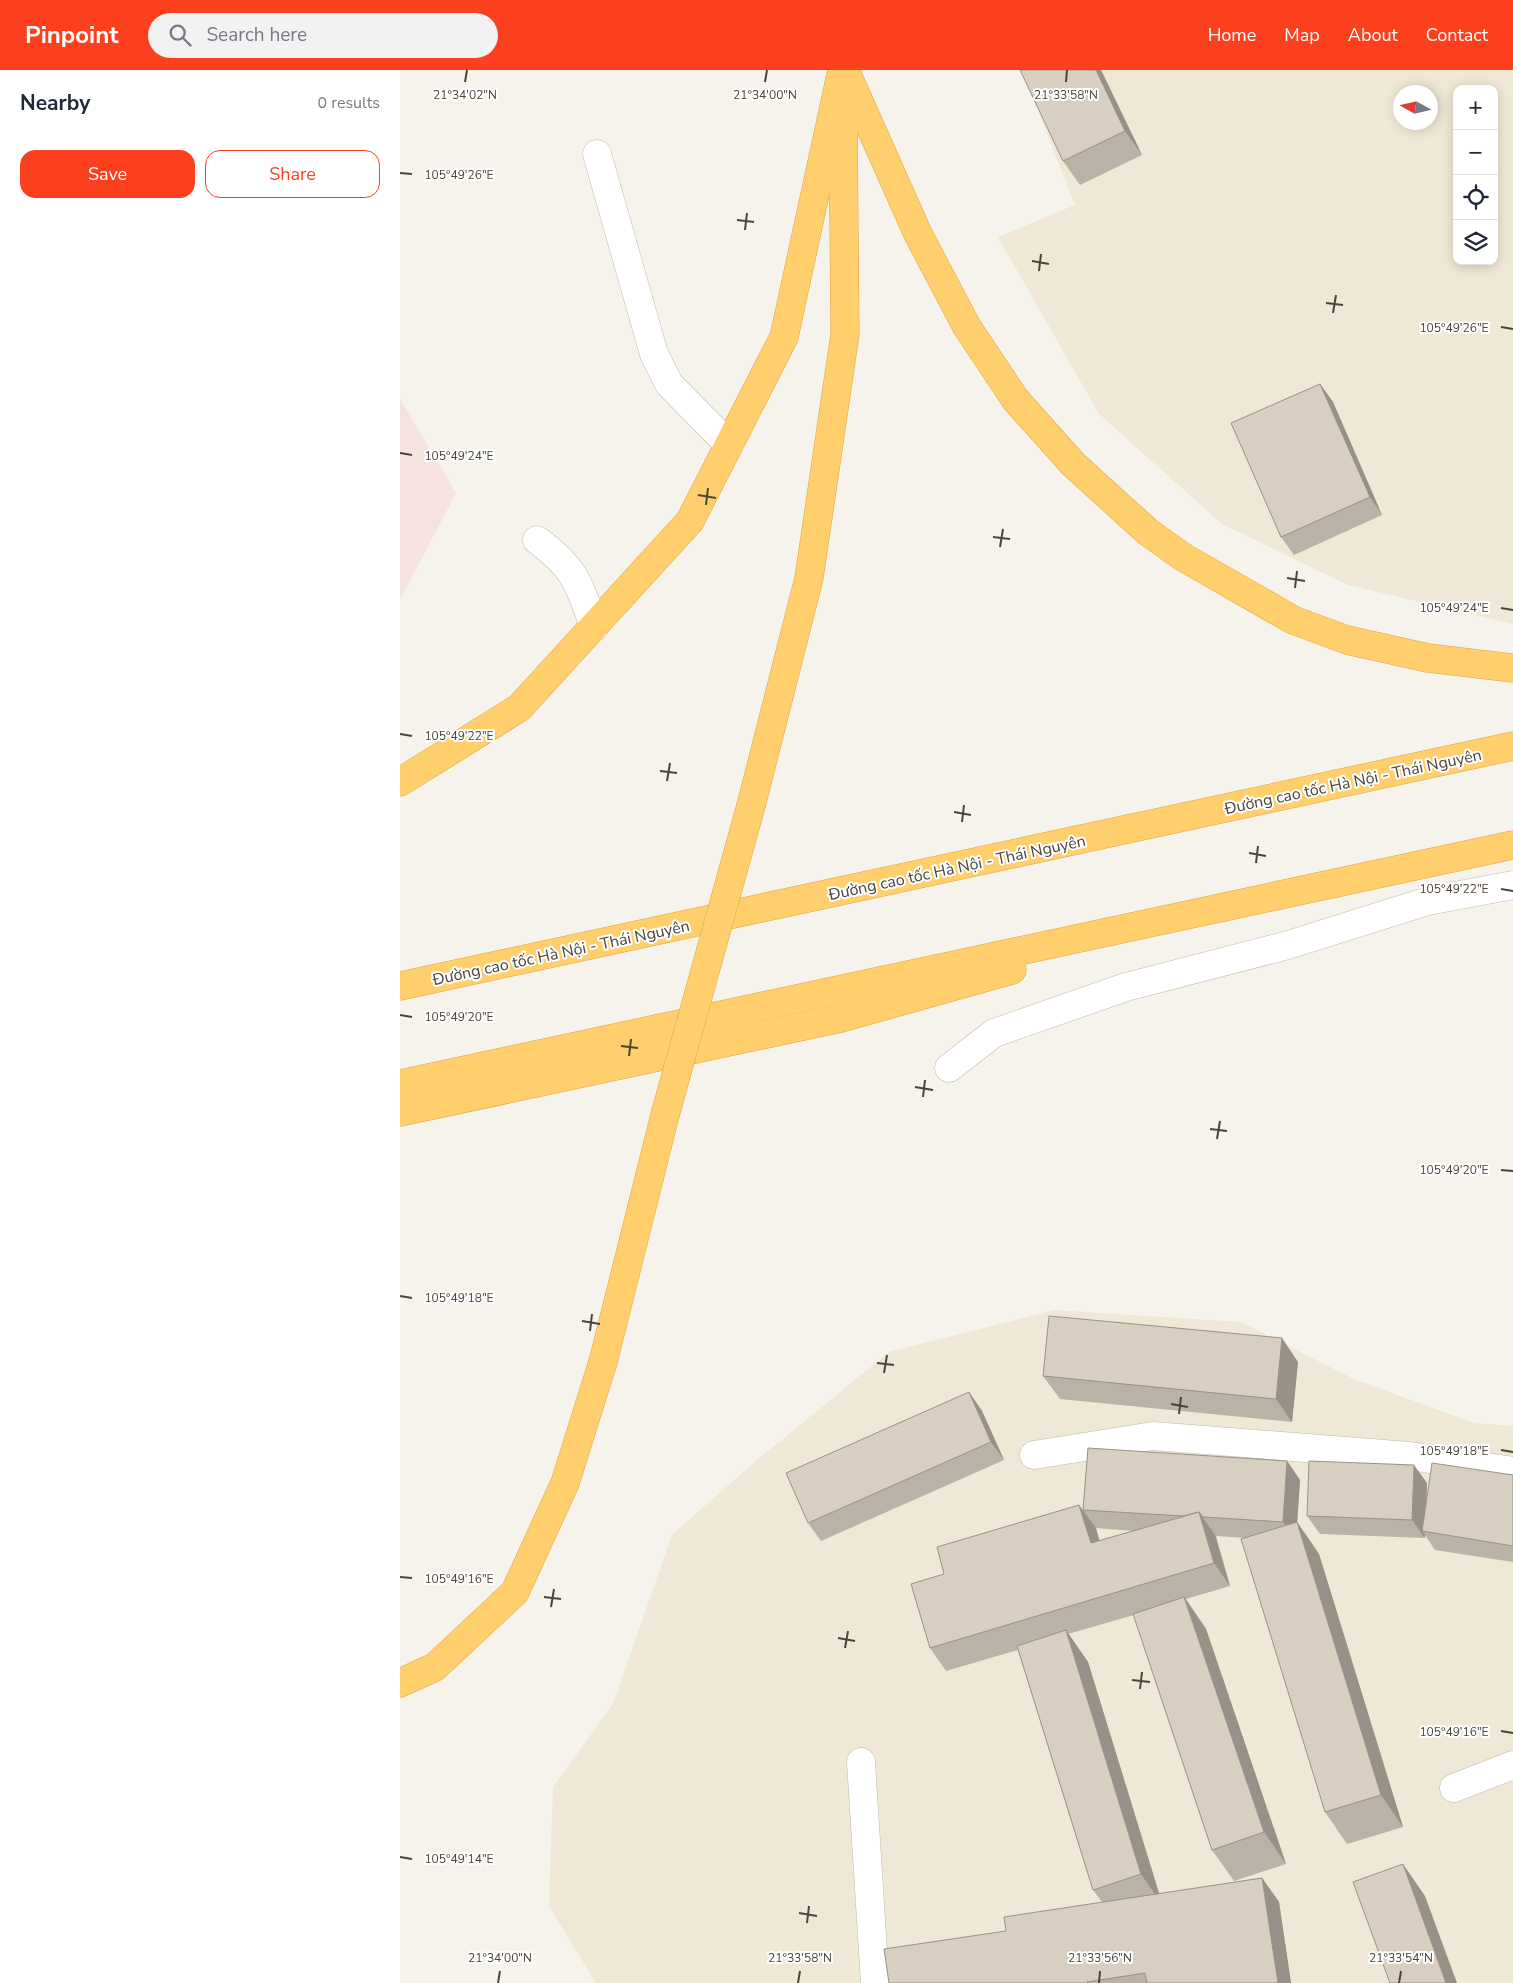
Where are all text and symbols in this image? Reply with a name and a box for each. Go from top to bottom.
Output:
search box [148,13,498,58]
text: Pinpoint [25,19,118,51]
icon: search [166,21,194,49]
text: Search here [206,22,307,48]
text: Home [1208,23,1256,47]
text: Map [1284,23,1320,47]
text: About [1348,23,1398,47]
text: Contact [1426,23,1488,47]
north arrow [1393,85,1438,130]
map controls [1453,85,1498,265]
button: + [1453,85,1498,130]
text: 21°34'02"N [433,87,497,103]
text: 21°34'00"N [733,87,797,103]
text: 21°33'58"N [1034,87,1098,103]
text: Nearby [20,89,90,117]
text: 0 results [318,92,380,114]
button: − [1453,130,1498,175]
button: Save [20,150,195,198]
button: Share [205,150,380,198]
text: 105°49'26"E [424,167,494,183]
button: locate [1453,175,1498,220]
button: layers [1453,220,1498,265]
text: 105°49'26"E [1419,320,1489,336]
text: 105°49'24"E [424,448,494,464]
text: 105°49'24"E [1419,600,1489,616]
text: 105°49'22"E [424,728,494,744]
street label: Đường cao tốc Hà Nội - Thái Nguyên [1222,744,1484,820]
street label: Đường cao tốc Hà Nội - Thái Nguyên [826,830,1088,906]
text: 105°49'22"E [1419,881,1489,897]
street label: Đường cao tốc Hà Nội - Thái Nguyên [430,915,692,991]
text: 105°49'20"E [424,1009,494,1025]
text: 105°49'20"E [1419,1162,1489,1178]
text: 105°49'18"E [424,1290,494,1306]
text: 105°49'18"E [1419,1443,1489,1459]
text: 105°49'16"E [424,1571,494,1587]
text: 105°49'16"E [1419,1724,1489,1740]
text: 105°49'14"E [424,1851,494,1867]
text: 21°34'00"N [468,1950,532,1966]
text: 21°33'58"N [768,1950,832,1966]
text: 21°33'56"N [1068,1950,1132,1966]
text: 21°33'54"N [1369,1950,1433,1966]

